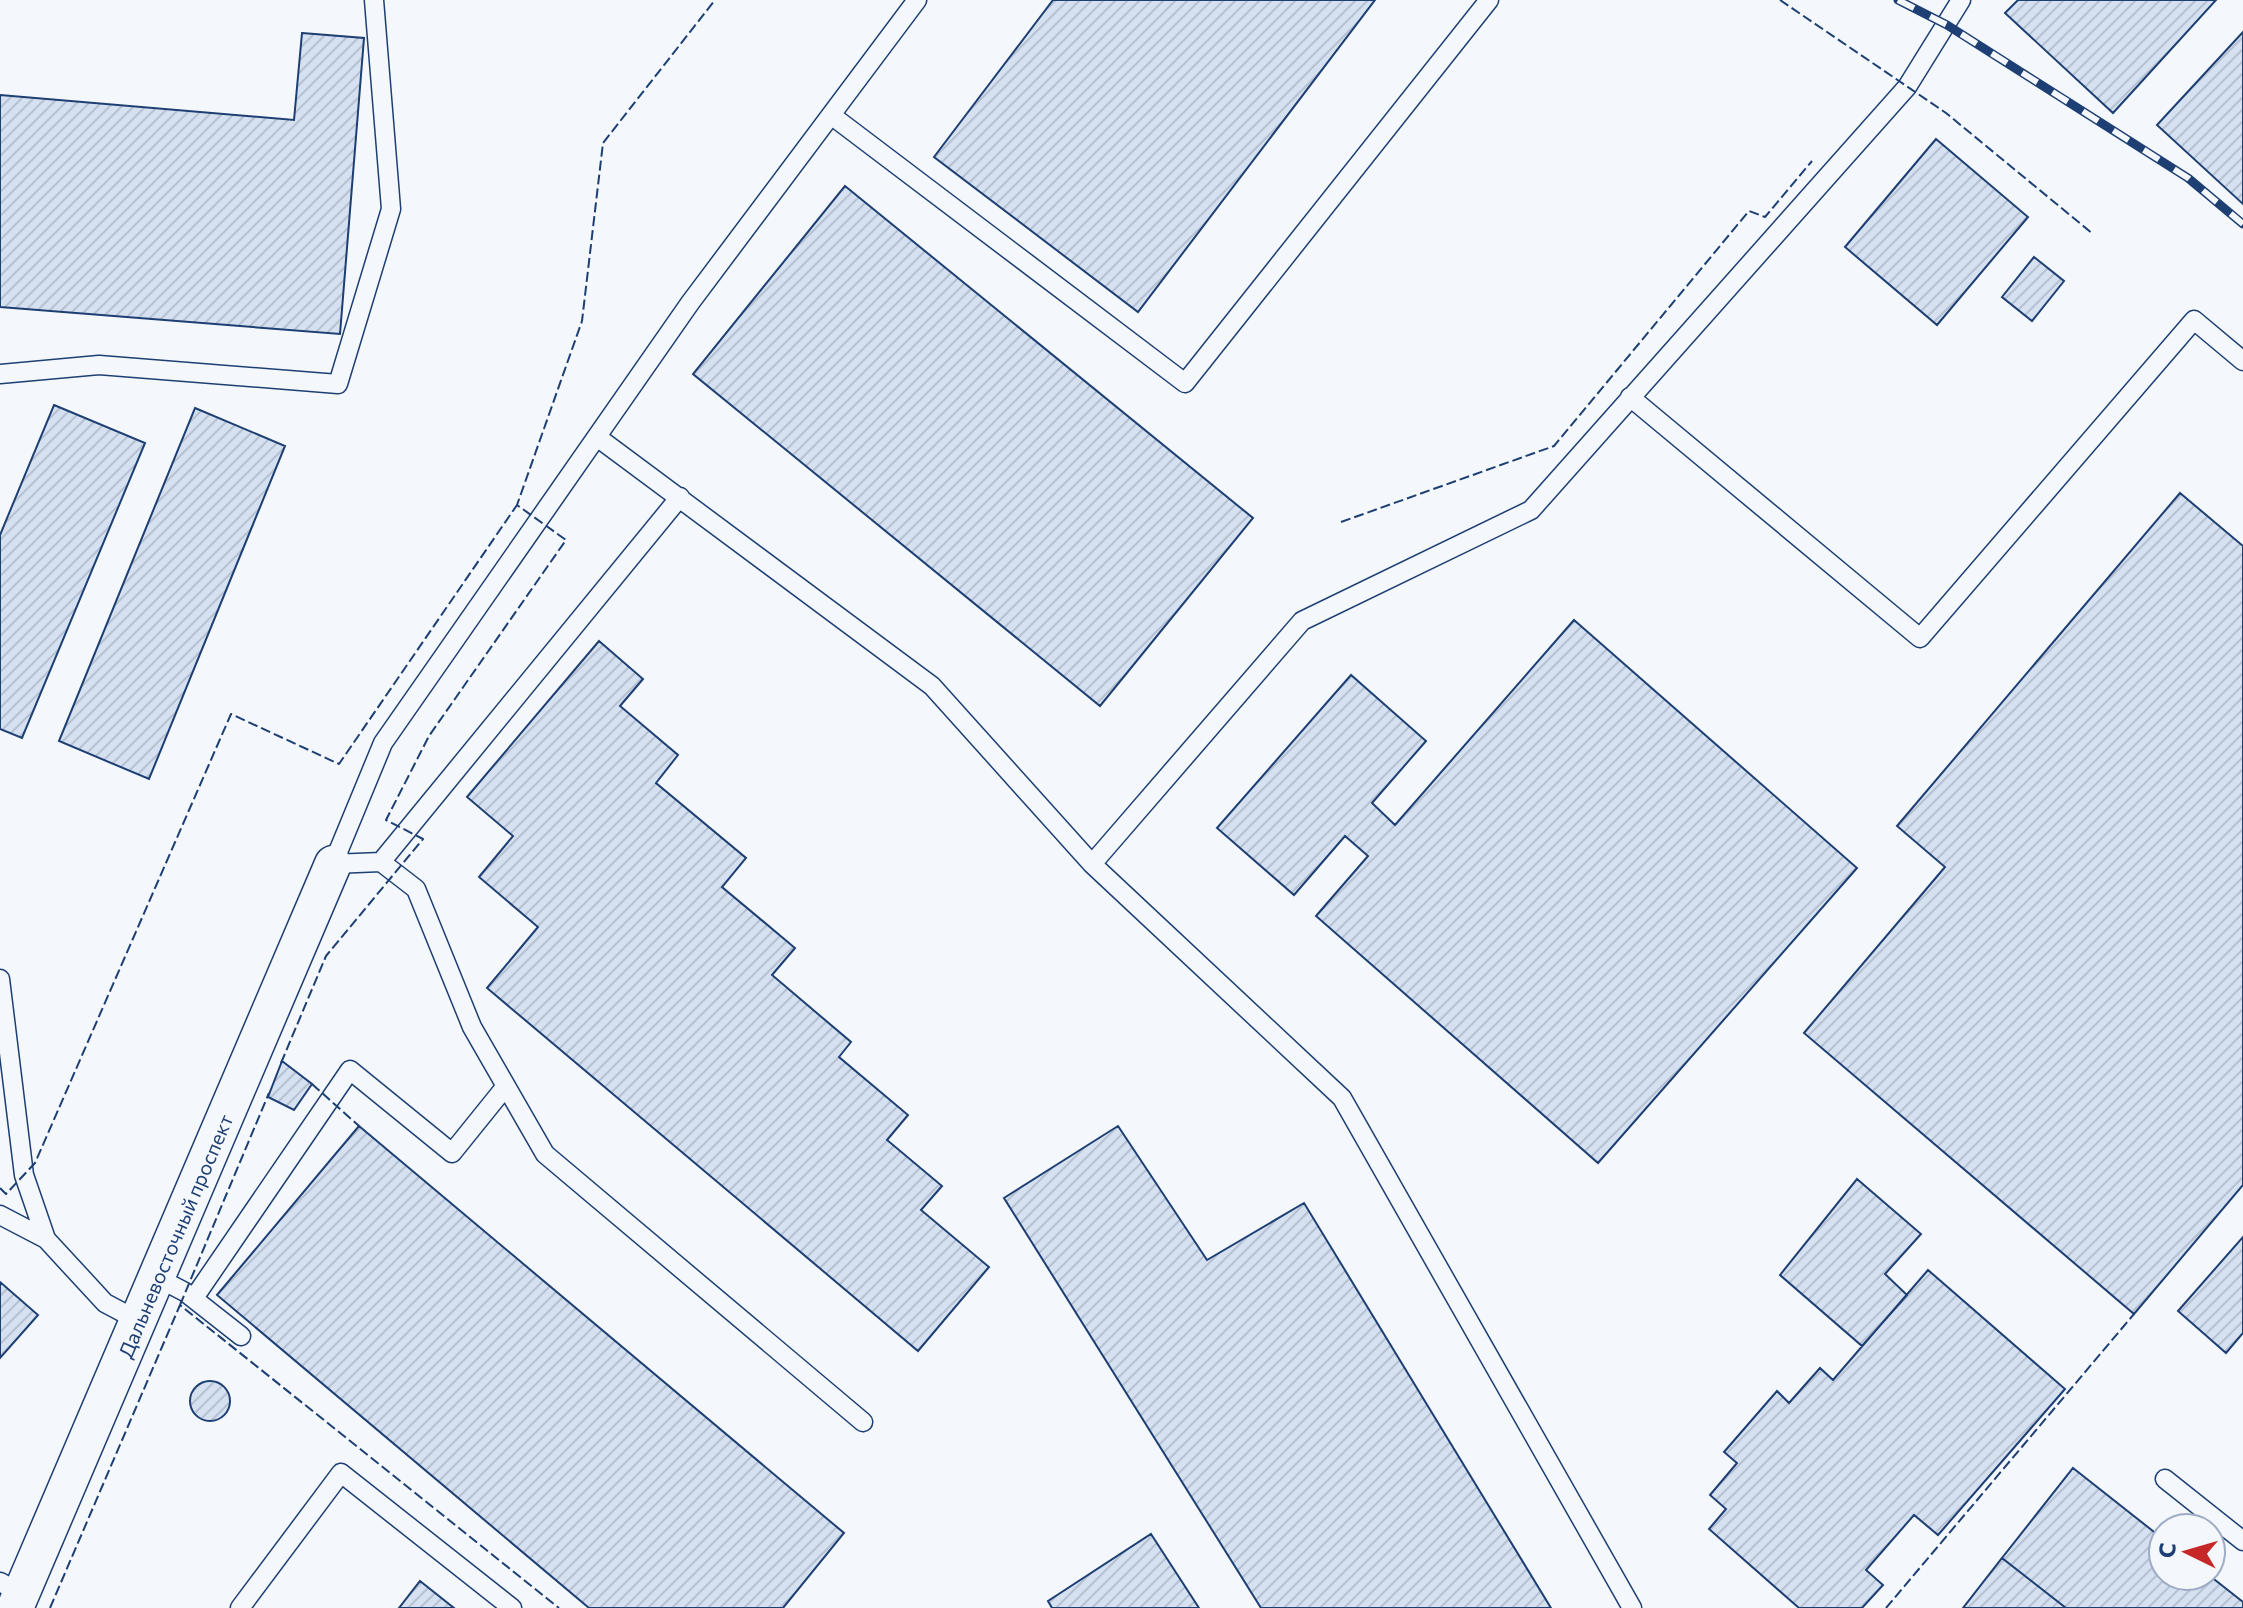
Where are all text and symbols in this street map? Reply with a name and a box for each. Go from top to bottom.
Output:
street label: Дальневосточный проспект [113,1111,237,1361]
north arrow [2147,1512,2227,1592]
text: С [2152,1542,2181,1559]

